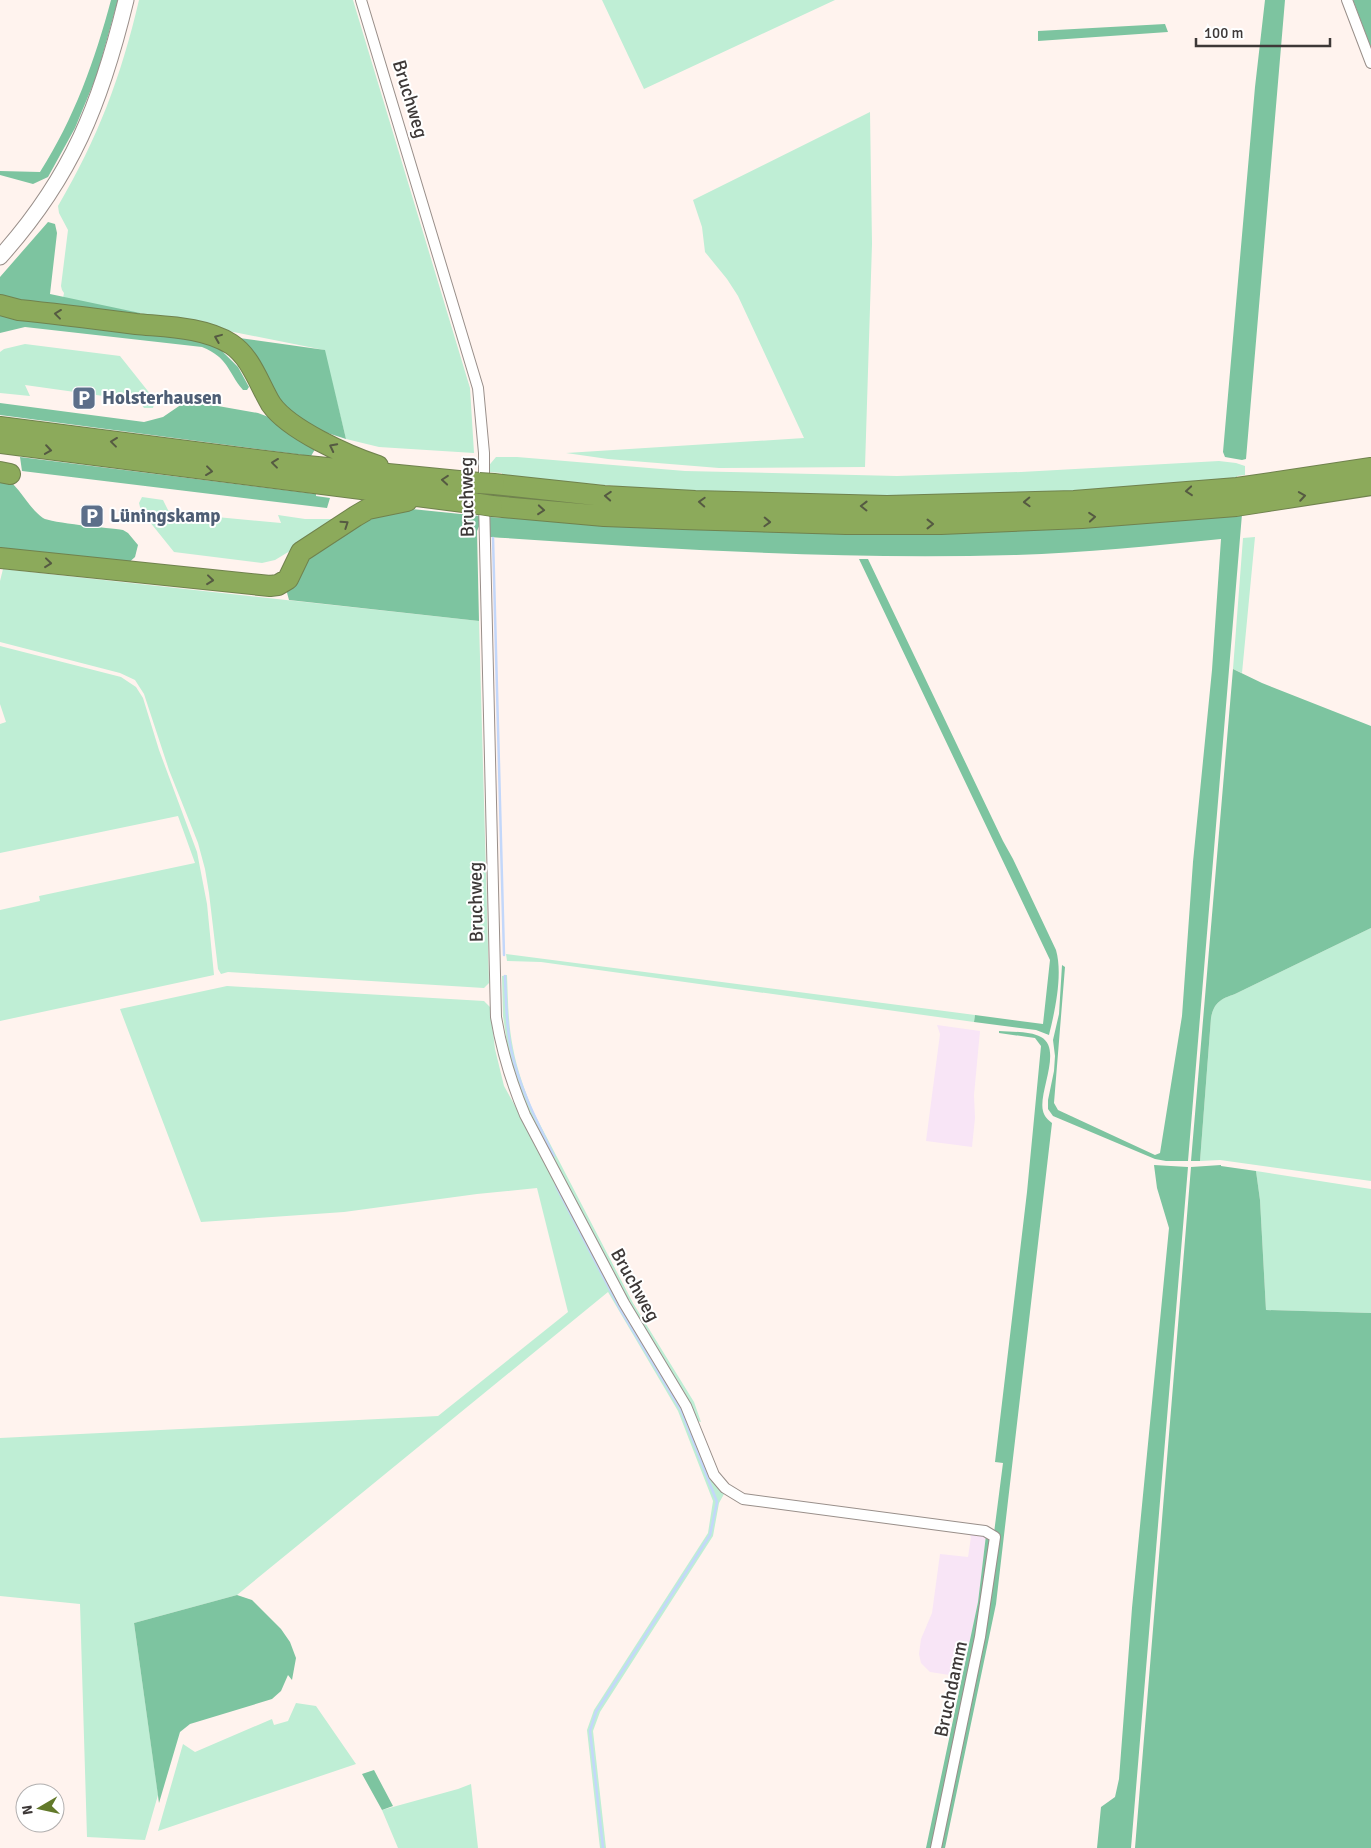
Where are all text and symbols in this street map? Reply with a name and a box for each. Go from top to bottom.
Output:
scale bar [1196,15,1330,47]
text: 100 m [1204,24,1244,42]
street label: Bruchweg [387,57,433,141]
one-way arrow [54,310,62,320]
one-way arrow [214,334,223,345]
parking icon: Holsterhausen [71,385,97,411]
place label: Holsterhausen [102,386,222,410]
one-way arrow [110,437,118,448]
one-way arrow [329,443,338,453]
one-way arrow [45,444,53,455]
street label: Bruchweg [454,456,480,538]
one-way arrow [271,458,280,468]
one-way arrow [206,465,214,476]
one-way arrow [441,475,449,486]
one-way arrow [1184,486,1192,497]
one-way arrow [604,490,612,501]
one-way arrow [1298,491,1307,501]
one-way arrow [697,496,705,507]
one-way arrow [1022,497,1030,508]
one-way arrow [860,501,868,511]
parking icon: Lüningskamp [79,503,105,529]
place label: Lüningskamp [110,504,220,528]
one-way arrow [537,504,545,515]
one-way arrow [1088,512,1096,523]
one-way arrow [763,516,771,527]
one-way arrow [926,519,934,529]
one-way arrow [339,521,349,530]
one-way arrow [45,557,53,568]
one-way arrow [206,574,214,585]
street label: Bruchweg [463,861,489,943]
street label: Bruchweg [605,1244,665,1326]
street label: Bruchdamm [929,1639,973,1739]
north arrow [15,1783,65,1833]
text: N [18,1804,37,1816]

